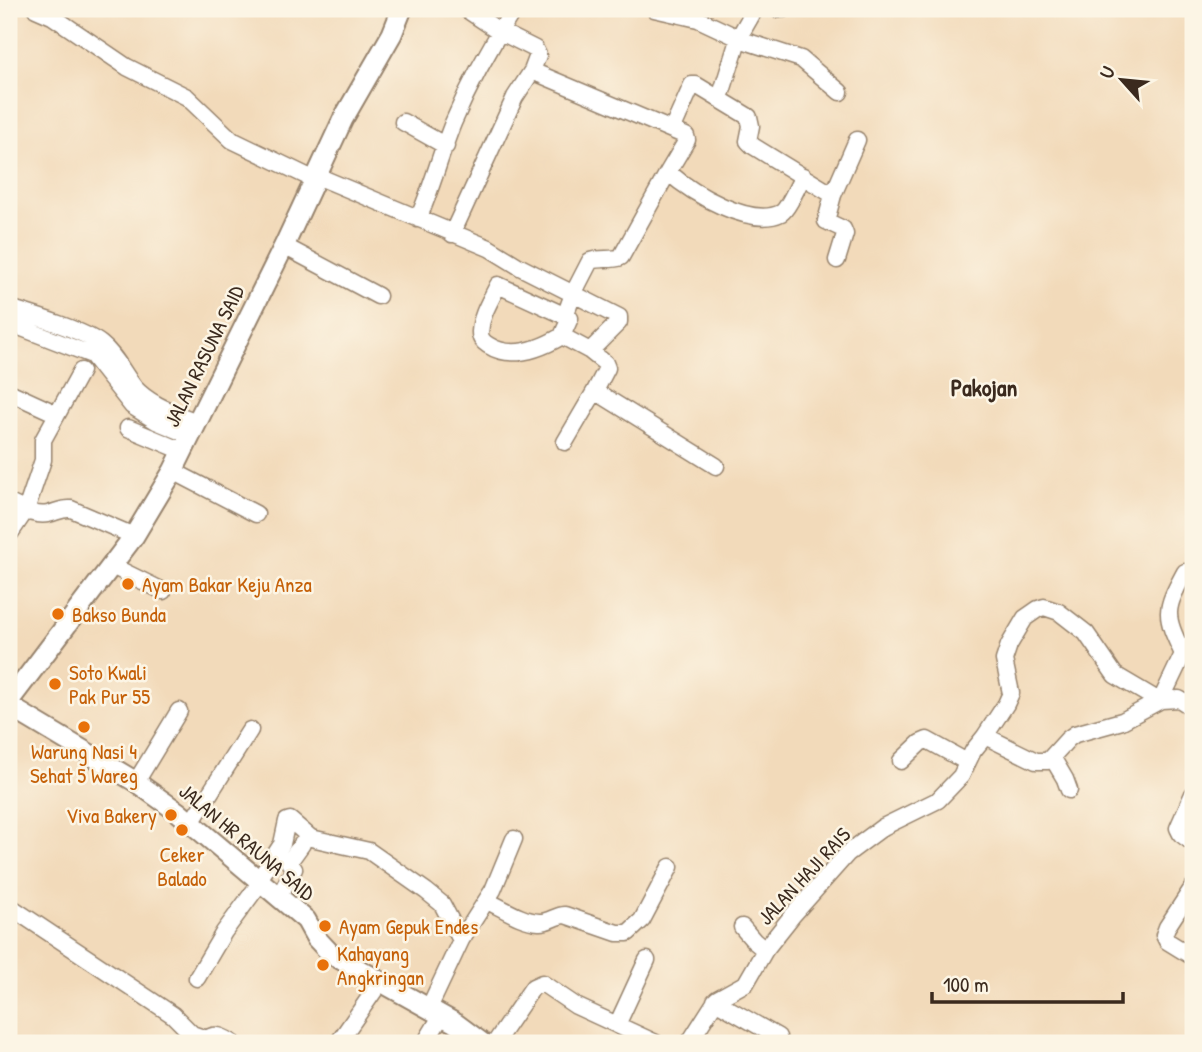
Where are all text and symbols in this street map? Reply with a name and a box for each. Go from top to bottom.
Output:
north arrow [1086,46,1156,116]
text: U [1093,61,1121,83]
street label: JALAN RASUNA SAID [157,280,251,432]
district label: Pakojan [951,371,1017,403]
place label: Ayam Bakar Keju Anza [142,570,312,599]
marker: Ayam Bakar Keju Anza [120,576,136,592]
place label: Bakso Bunda [72,600,166,629]
marker: Bakso Bunda [50,606,66,622]
place label: Soto Kwali Pak Pur 55 [69,658,150,711]
marker: Soto Kwali Pak Pur 55 [47,676,63,692]
marker: Warung Nasi 4 Sehat 5 Wareg [76,719,92,735]
place label: Warung Nasi 4 Sehat 5 Wareg [30,737,138,790]
street label: JALAN HR RAUNA SAID [173,777,321,907]
place label: Viva Bakery [66,801,157,830]
marker: Viva Bakery [163,807,179,823]
street label: JALAN HAJI RAIS [751,820,857,931]
marker: Ceker Balado [174,822,190,838]
place label: Ceker Balado [157,840,207,893]
place label: Ayam Gepuk Endes [339,912,478,941]
marker: Ayam Gepuk Endes [317,918,333,934]
place label: Kahayang Angkringan [337,939,424,992]
marker: Kahayang Angkringan [315,957,331,973]
scale bar [932,961,1123,1005]
text: 100 m [943,970,989,999]

